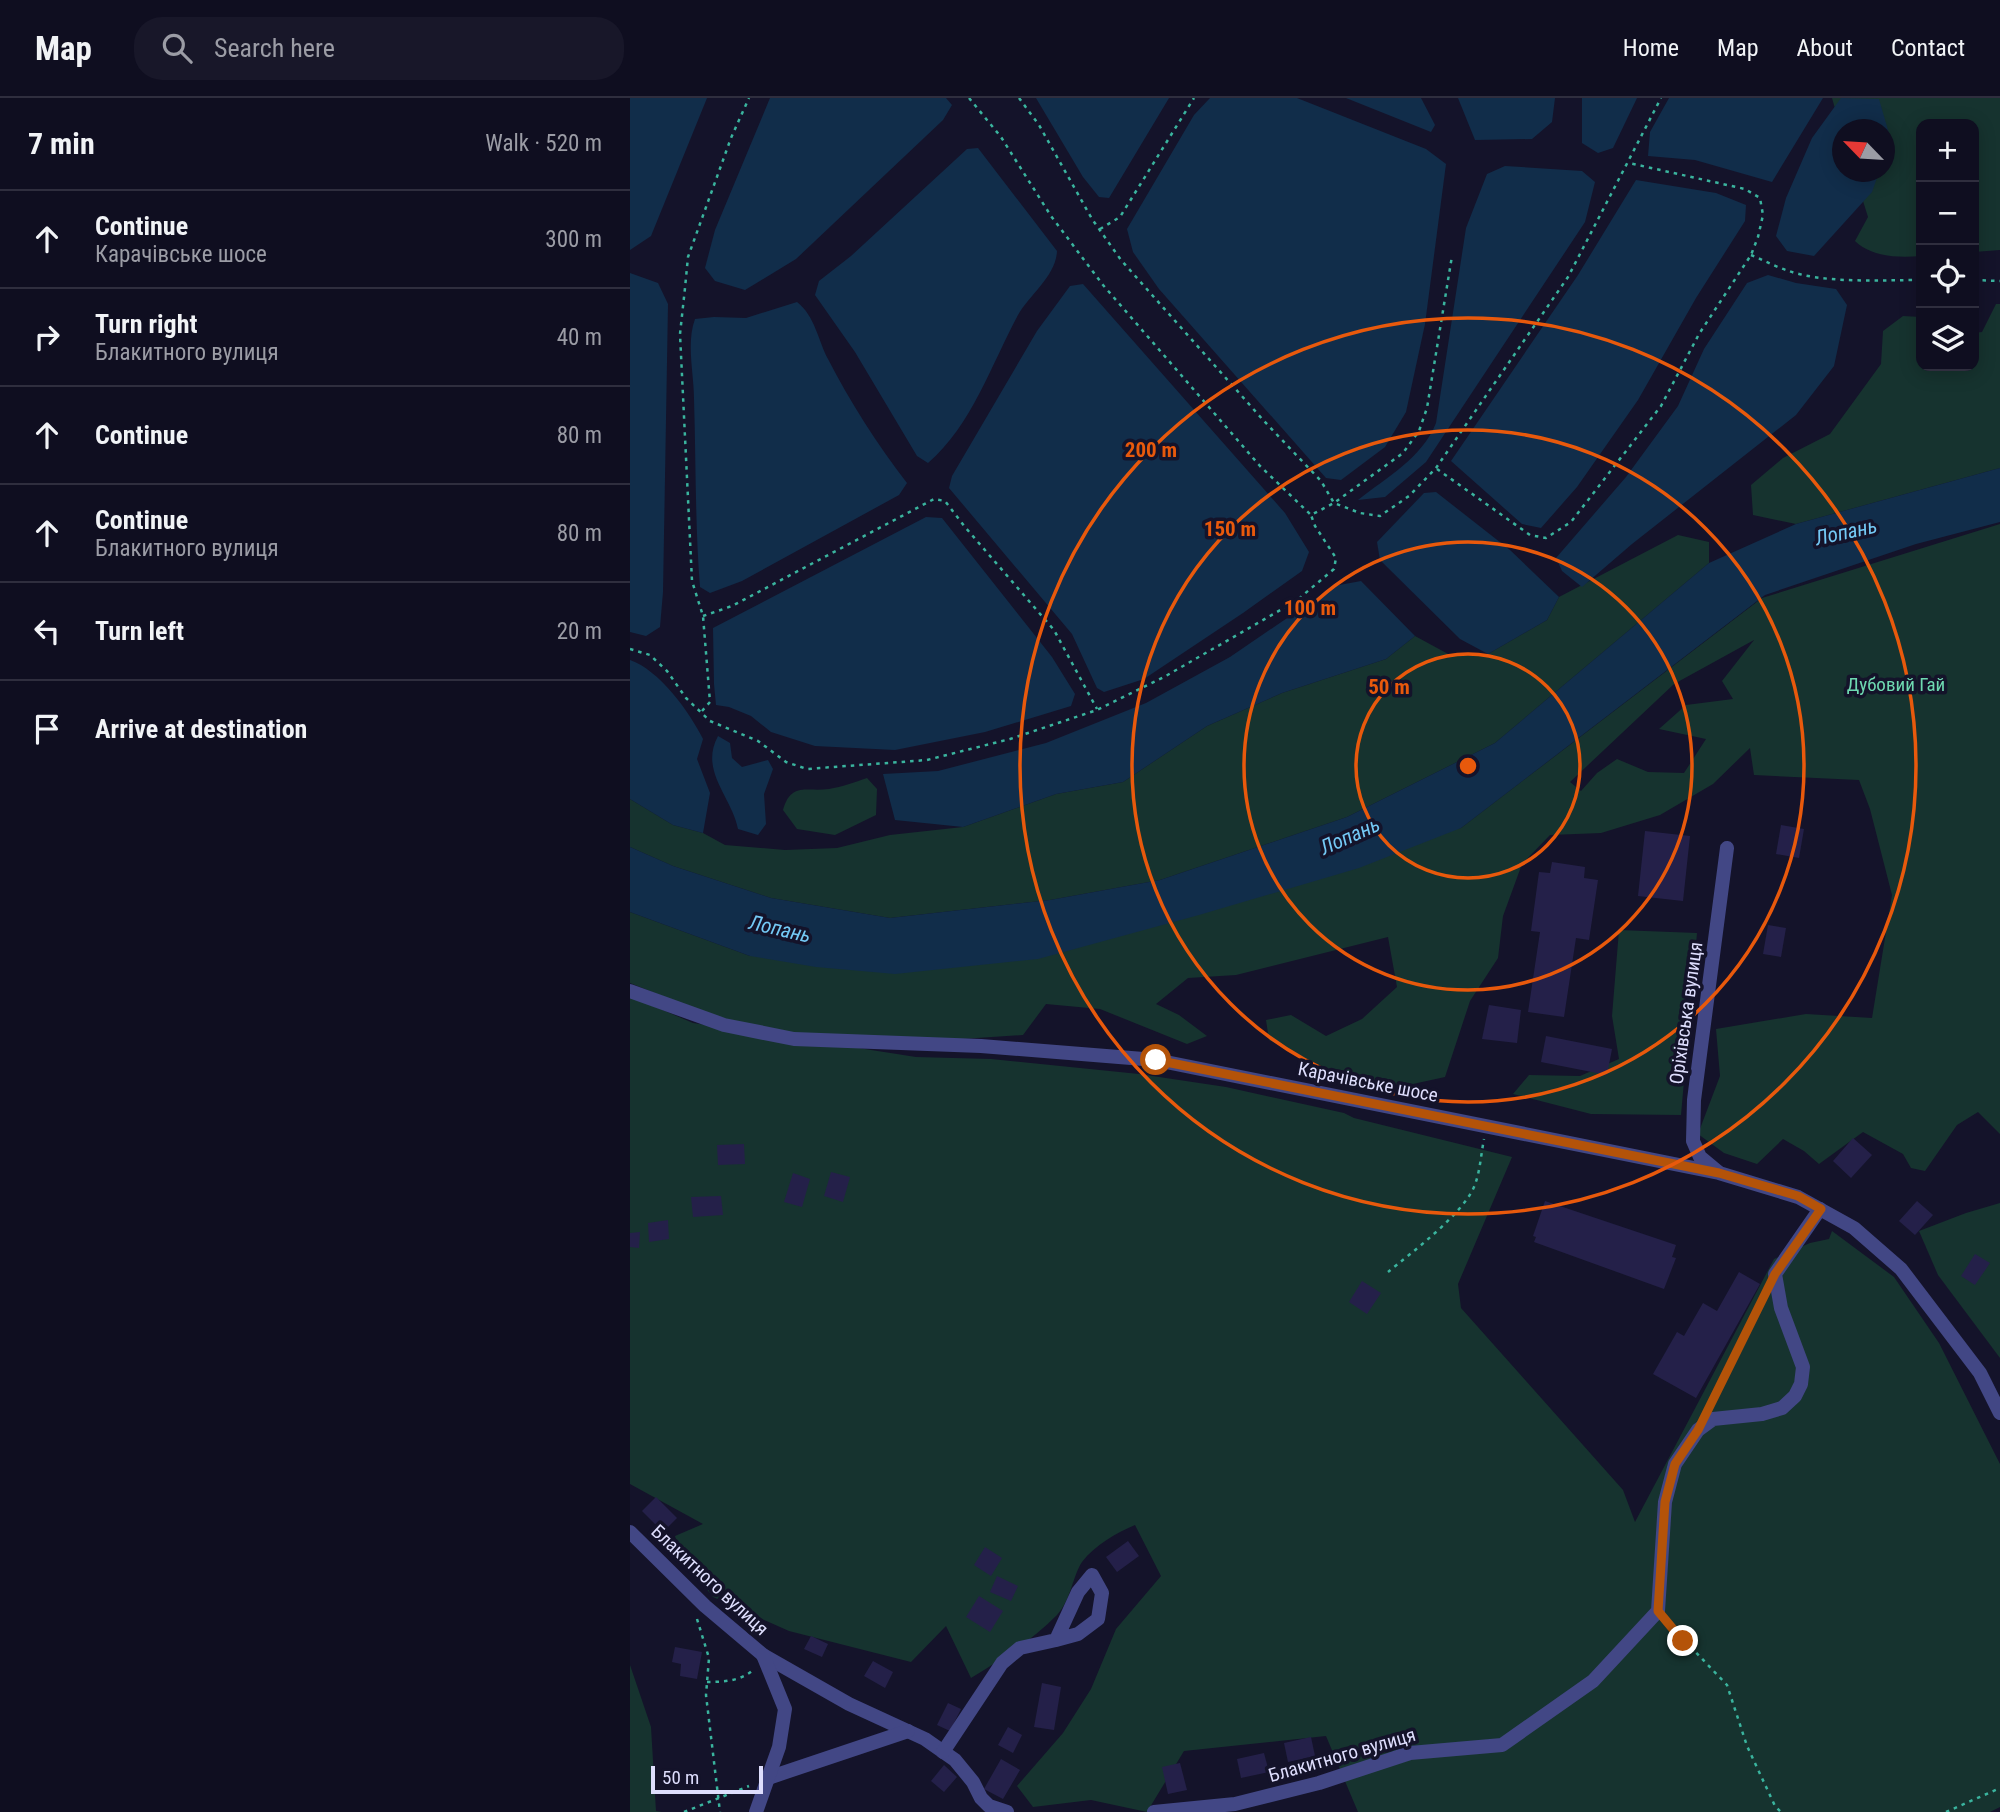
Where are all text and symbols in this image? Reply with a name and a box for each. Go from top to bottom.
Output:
search box [134,17,624,80]
text: Map [35,29,92,68]
icon: search [158,29,196,67]
text: Search here [214,33,335,63]
text: Home [1623,34,1679,62]
text: Map [1717,34,1759,62]
text: About [1797,34,1853,62]
text: Contact [1891,34,1965,62]
north arrow [1832,119,1895,182]
map controls [1916,119,1979,371]
button: + [1916,119,1979,182]
text: 7 min [28,126,95,161]
text: Walk · 520 m [485,130,602,157]
button: − [1916,182,1979,245]
text: Continue [95,211,188,241]
icon: ahead [28,220,66,258]
text: 300 m [545,226,602,253]
text: Карачівське шосе [95,241,267,268]
button: locate [1916,245,1979,308]
button: layers [1916,308,1979,371]
text: Turn right [95,309,197,339]
icon: right [28,318,66,356]
text: 40 m [557,324,602,351]
text: Блакитного вулиця [95,339,279,366]
icon: ahead [28,416,66,454]
text: Continue [95,420,188,450]
text: 80 m [557,422,602,449]
text: 200 m [1125,438,1177,462]
text: Continue [95,505,188,535]
icon: ahead [28,514,66,552]
water label: Лопань [1812,514,1879,550]
text: 150 m [1204,517,1256,541]
text: 80 m [557,520,602,547]
text: Блакитного вулиця [95,535,279,562]
text: 100 m [1284,596,1336,620]
icon: left [28,612,66,650]
text: Turn left [95,616,184,646]
text: 20 m [557,618,602,645]
park label: Дубовий Гай [1847,673,1945,696]
text: 50 m [1368,675,1410,699]
icon: arrive [28,710,66,748]
text: Arrive at destination [95,714,307,744]
centre of rings [1456,754,1480,778]
water label: Лопань [1315,812,1384,860]
water label: Лопань [746,910,813,948]
street label: Оріхівська вулиця [1665,940,1707,1086]
route start [1140,1044,1171,1075]
street label: Карачівське шосе [1296,1057,1440,1107]
street label: Блакитного вулиця [647,1520,773,1640]
route end [1667,1625,1698,1656]
street label: Блакитного вулиця [1266,1723,1418,1787]
scale bar [651,1763,763,1795]
text: 50 m [662,1766,699,1789]

